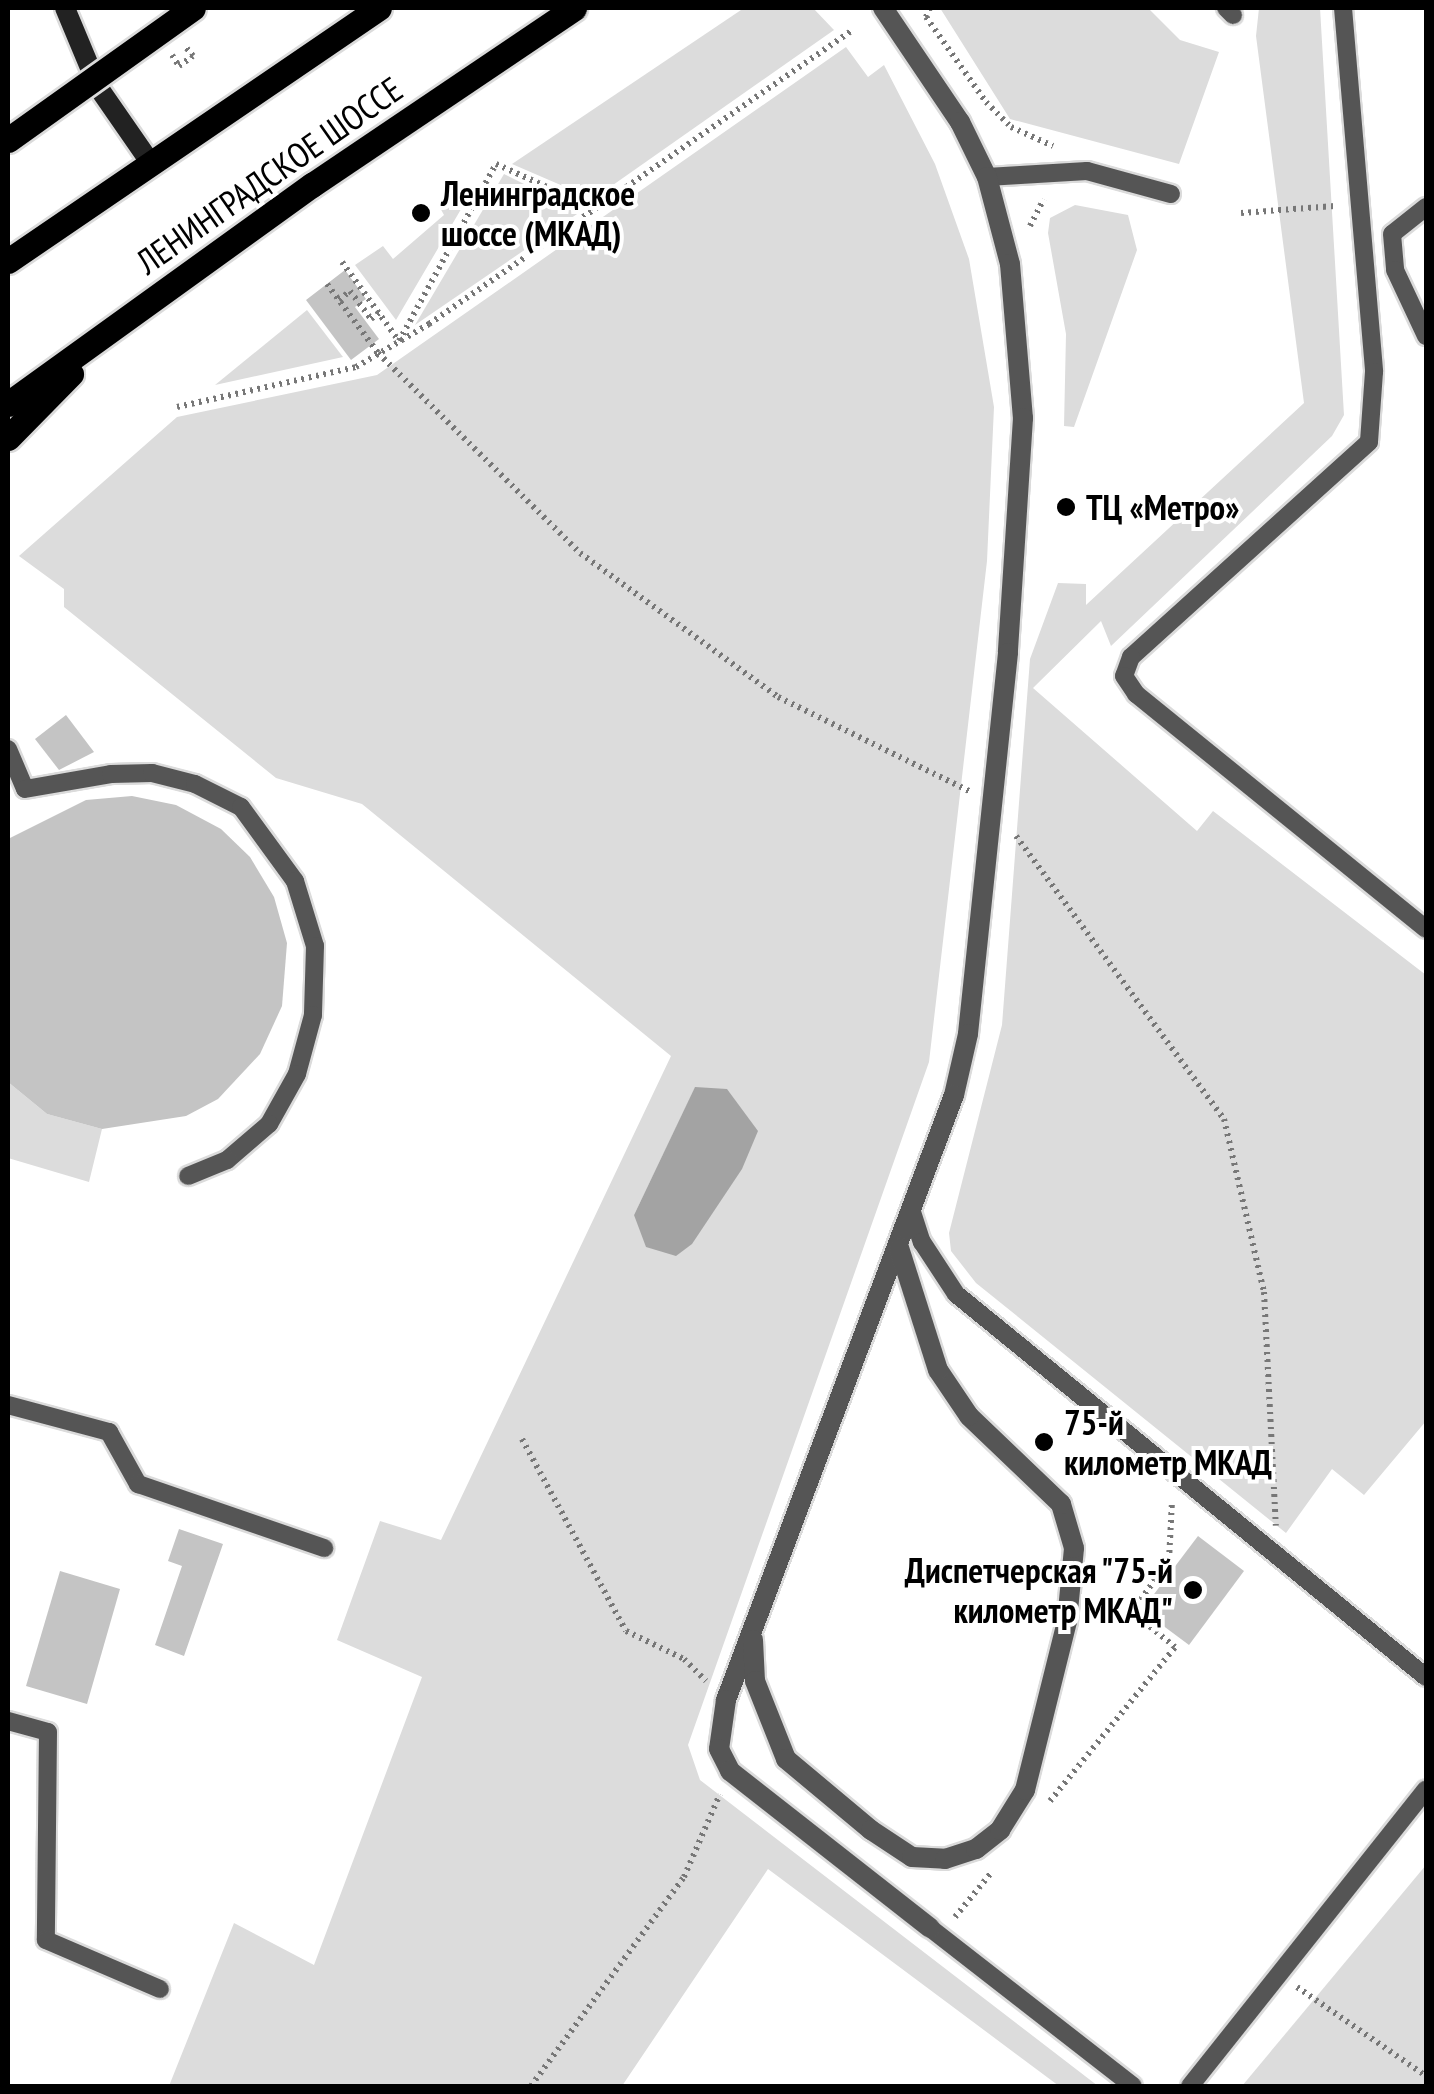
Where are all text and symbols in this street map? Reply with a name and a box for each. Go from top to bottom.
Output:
street label: ЛЕНИНГРАДСКОЕ ШОССЕ [128,68,410,282]
place label: Ленинградское шоссе (МКАД) [441,172,635,254]
marker: Ленинградское шоссе (МКАД) [410,202,432,224]
place label: ТЦ «Метро» [1086,486,1239,528]
marker: ТЦ «Метро» [1055,496,1077,518]
place label: 75-й километр МКАД [1064,1401,1272,1483]
marker: 75-й километр МКАД [1033,1431,1055,1453]
place label: Диспетчерская "75-й километр МКАД" [902,1549,1173,1631]
marker: Диспетчерская "75-й километр МКАД" [1182,1579,1204,1601]

